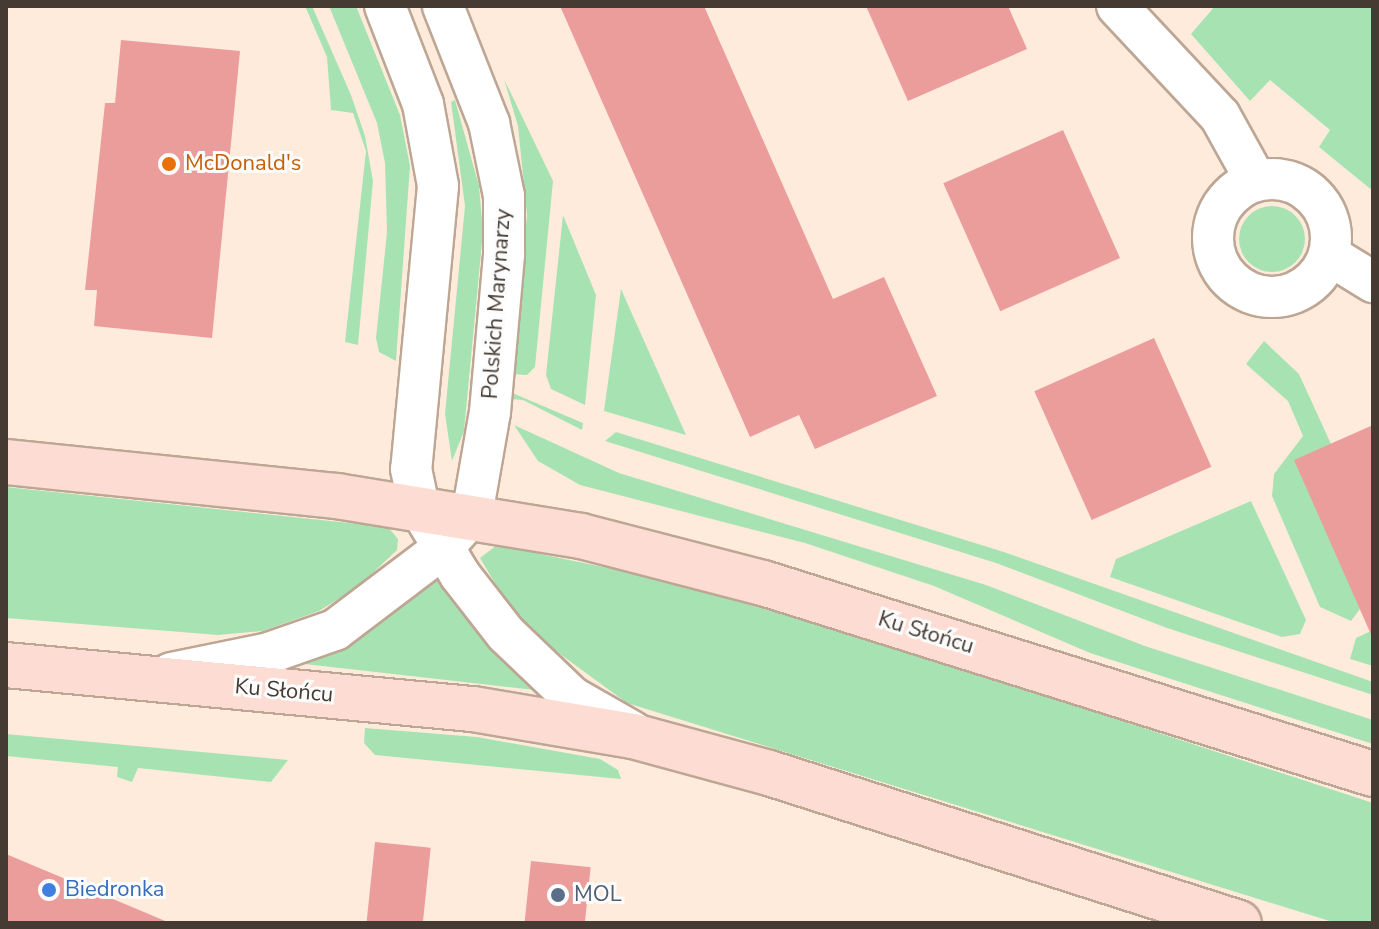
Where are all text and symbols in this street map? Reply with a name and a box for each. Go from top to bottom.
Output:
place label: McDonald's [185,151,301,177]
marker: McDonald's [160,155,178,173]
street label: Polskich Marynarzy [477,208,517,400]
street label: Ku Słońcu [875,606,977,660]
street label: Ku Słońcu [234,674,334,708]
place label: Biedronka [65,877,165,903]
marker: Biedronka [40,881,58,899]
place label: MOL [574,882,622,908]
marker: MOL [549,886,567,904]

